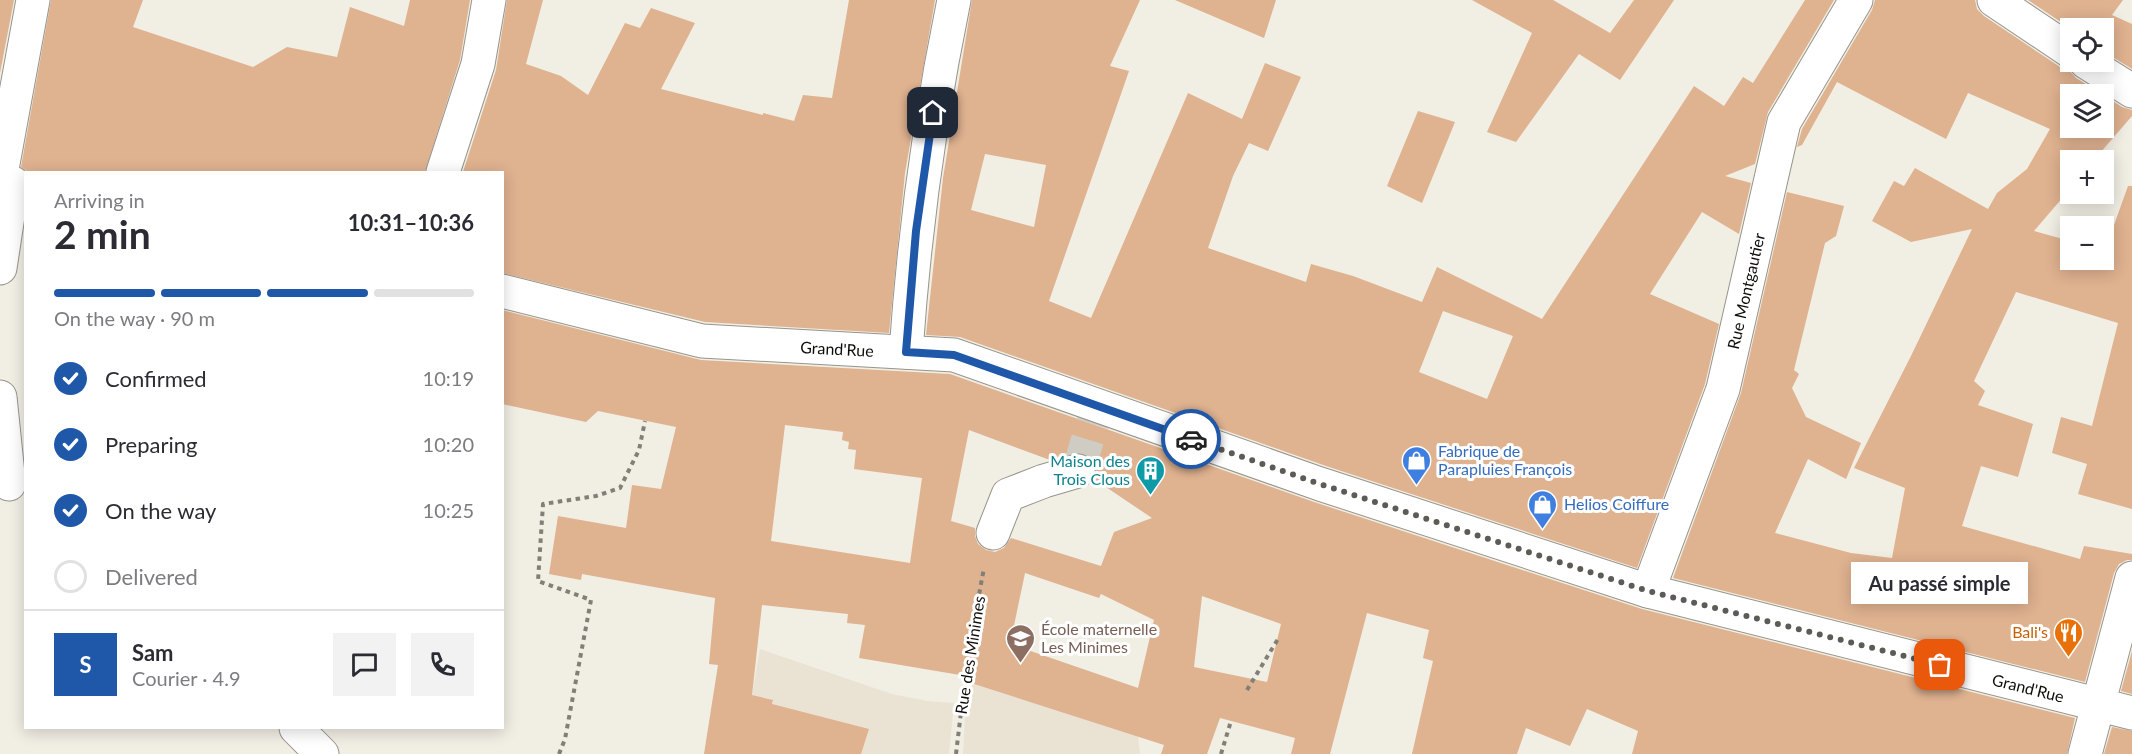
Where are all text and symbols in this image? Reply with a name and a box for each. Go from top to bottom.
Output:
map controls [2060,18,2114,270]
button: locate [2060,18,2114,72]
button: layers [2060,84,2114,138]
pin [907,87,958,138]
icon: home [916,96,949,129]
button: + [2060,150,2114,204]
text: Arriving in [54,188,145,212]
text: 10:31–10:36 [348,209,474,236]
text: 2 min [54,211,151,257]
button: − [2060,216,2114,270]
street label: Rue Montgautier [1723,231,1768,351]
text: On the way · 90 m [54,306,215,330]
street label: Grand'Rue [800,337,874,360]
icon: check [54,362,87,395]
text: Confirmed [105,365,207,392]
text: 10:19 [423,366,474,390]
courier [1161,409,1221,469]
icon: car [1175,423,1208,456]
icon: check [54,428,87,461]
text: Preparing [105,431,197,458]
text: 10:20 [423,432,474,456]
place label: Fabrique de Parapluies François [1438,441,1572,478]
shop icon: Fabrique de Parapluies François [1401,444,1433,486]
place label: Maison des Trois Clous [1050,451,1130,488]
building icon: Maison des Trois Clous [1135,454,1167,496]
shop icon: Helios Coiffure [1527,488,1559,530]
icon: check [54,494,87,527]
place label: Helios Coiffure [1564,494,1669,513]
text: On the way [105,497,216,524]
text: 10:25 [423,498,474,522]
text: Delivered [105,563,198,590]
callout: Au passé simple [1852,563,2028,605]
text: Au passé simple [1868,571,2011,595]
street label: Rue des Minimes [951,594,988,715]
restaurant icon: Bali's [2053,616,2085,658]
place label: École maternelle Les Minimes [1041,619,1157,656]
school or university icon: École maternelle Les Minimes [1004,622,1036,664]
place label: Bali's [2012,622,2048,641]
button: chat [333,633,396,696]
button: phone [411,633,474,696]
text: Sam [132,639,174,666]
pin [1914,639,1965,690]
icon: bag [1923,648,1956,681]
text: S [79,651,92,678]
text: Courier · 4.9 [132,666,241,690]
street label: Grand'Rue [1990,669,2066,706]

